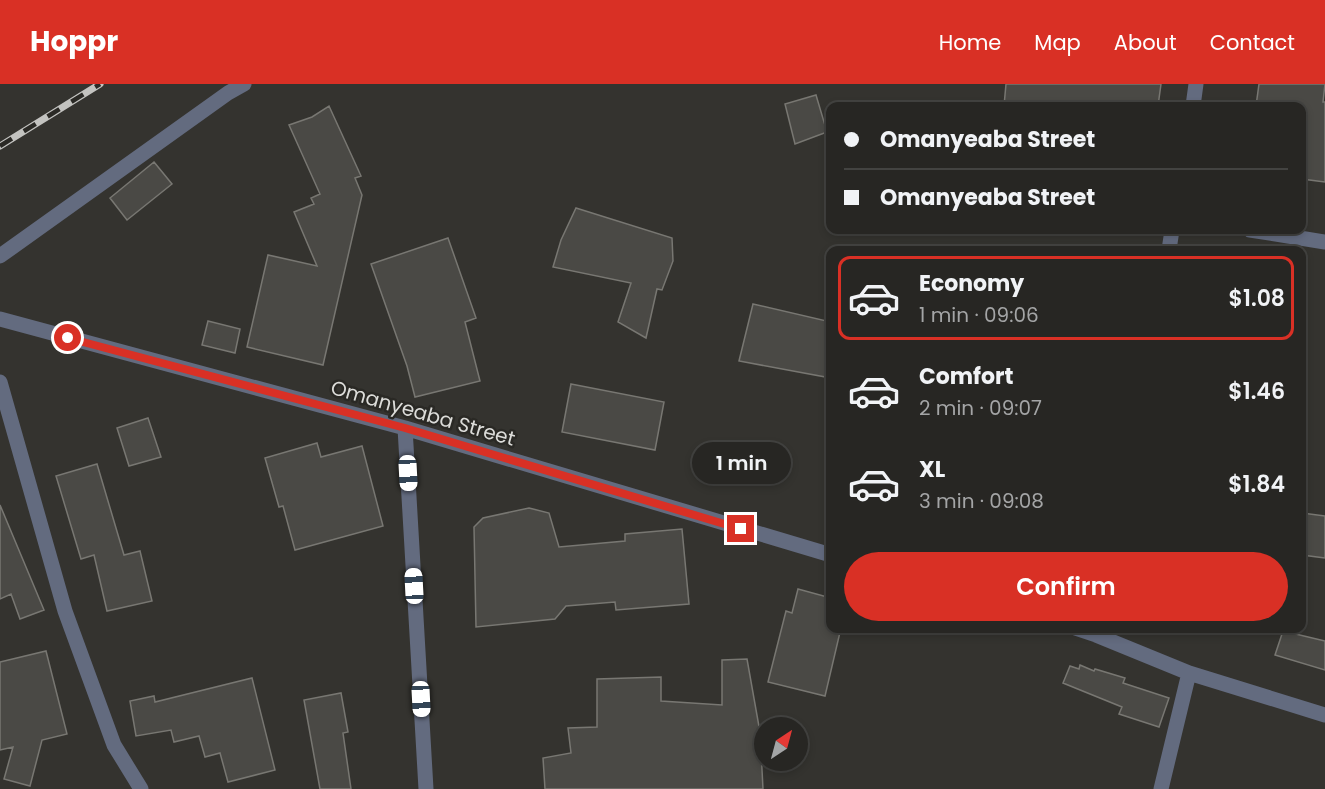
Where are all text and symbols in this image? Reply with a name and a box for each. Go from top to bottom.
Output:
text: Hoppr [30,22,118,61]
text: Home [939,28,1001,57]
text: Map [1034,28,1081,57]
text: About [1114,28,1177,57]
text: Contact [1210,28,1295,57]
text: Omanyeaba Street [880,124,1095,155]
text: Omanyeaba Street [880,182,1095,213]
text: Economy [919,268,1024,299]
icon: car [847,271,901,325]
text: $1.08 [1229,283,1285,314]
text: 1 min · 09:06 [919,301,1039,329]
route start [54,324,81,351]
text: Comfort [919,361,1013,392]
icon: car [847,364,901,418]
street label: Omanyeaba Street [327,373,519,453]
text: $1.46 [1228,376,1285,407]
text: 2 min · 09:07 [919,394,1042,422]
callout: 1 min [692,442,790,484]
text: 1 min [716,449,767,477]
text: XL [919,454,945,485]
car [398,455,418,491]
icon: car [847,457,901,511]
text: $1.84 [1228,469,1285,500]
text: 3 min · 09:08 [919,487,1044,515]
route end [727,515,754,542]
button: Confirm [844,552,1288,621]
car [404,568,424,604]
car [411,681,431,717]
north arrow [754,717,808,771]
map controls [754,717,808,771]

